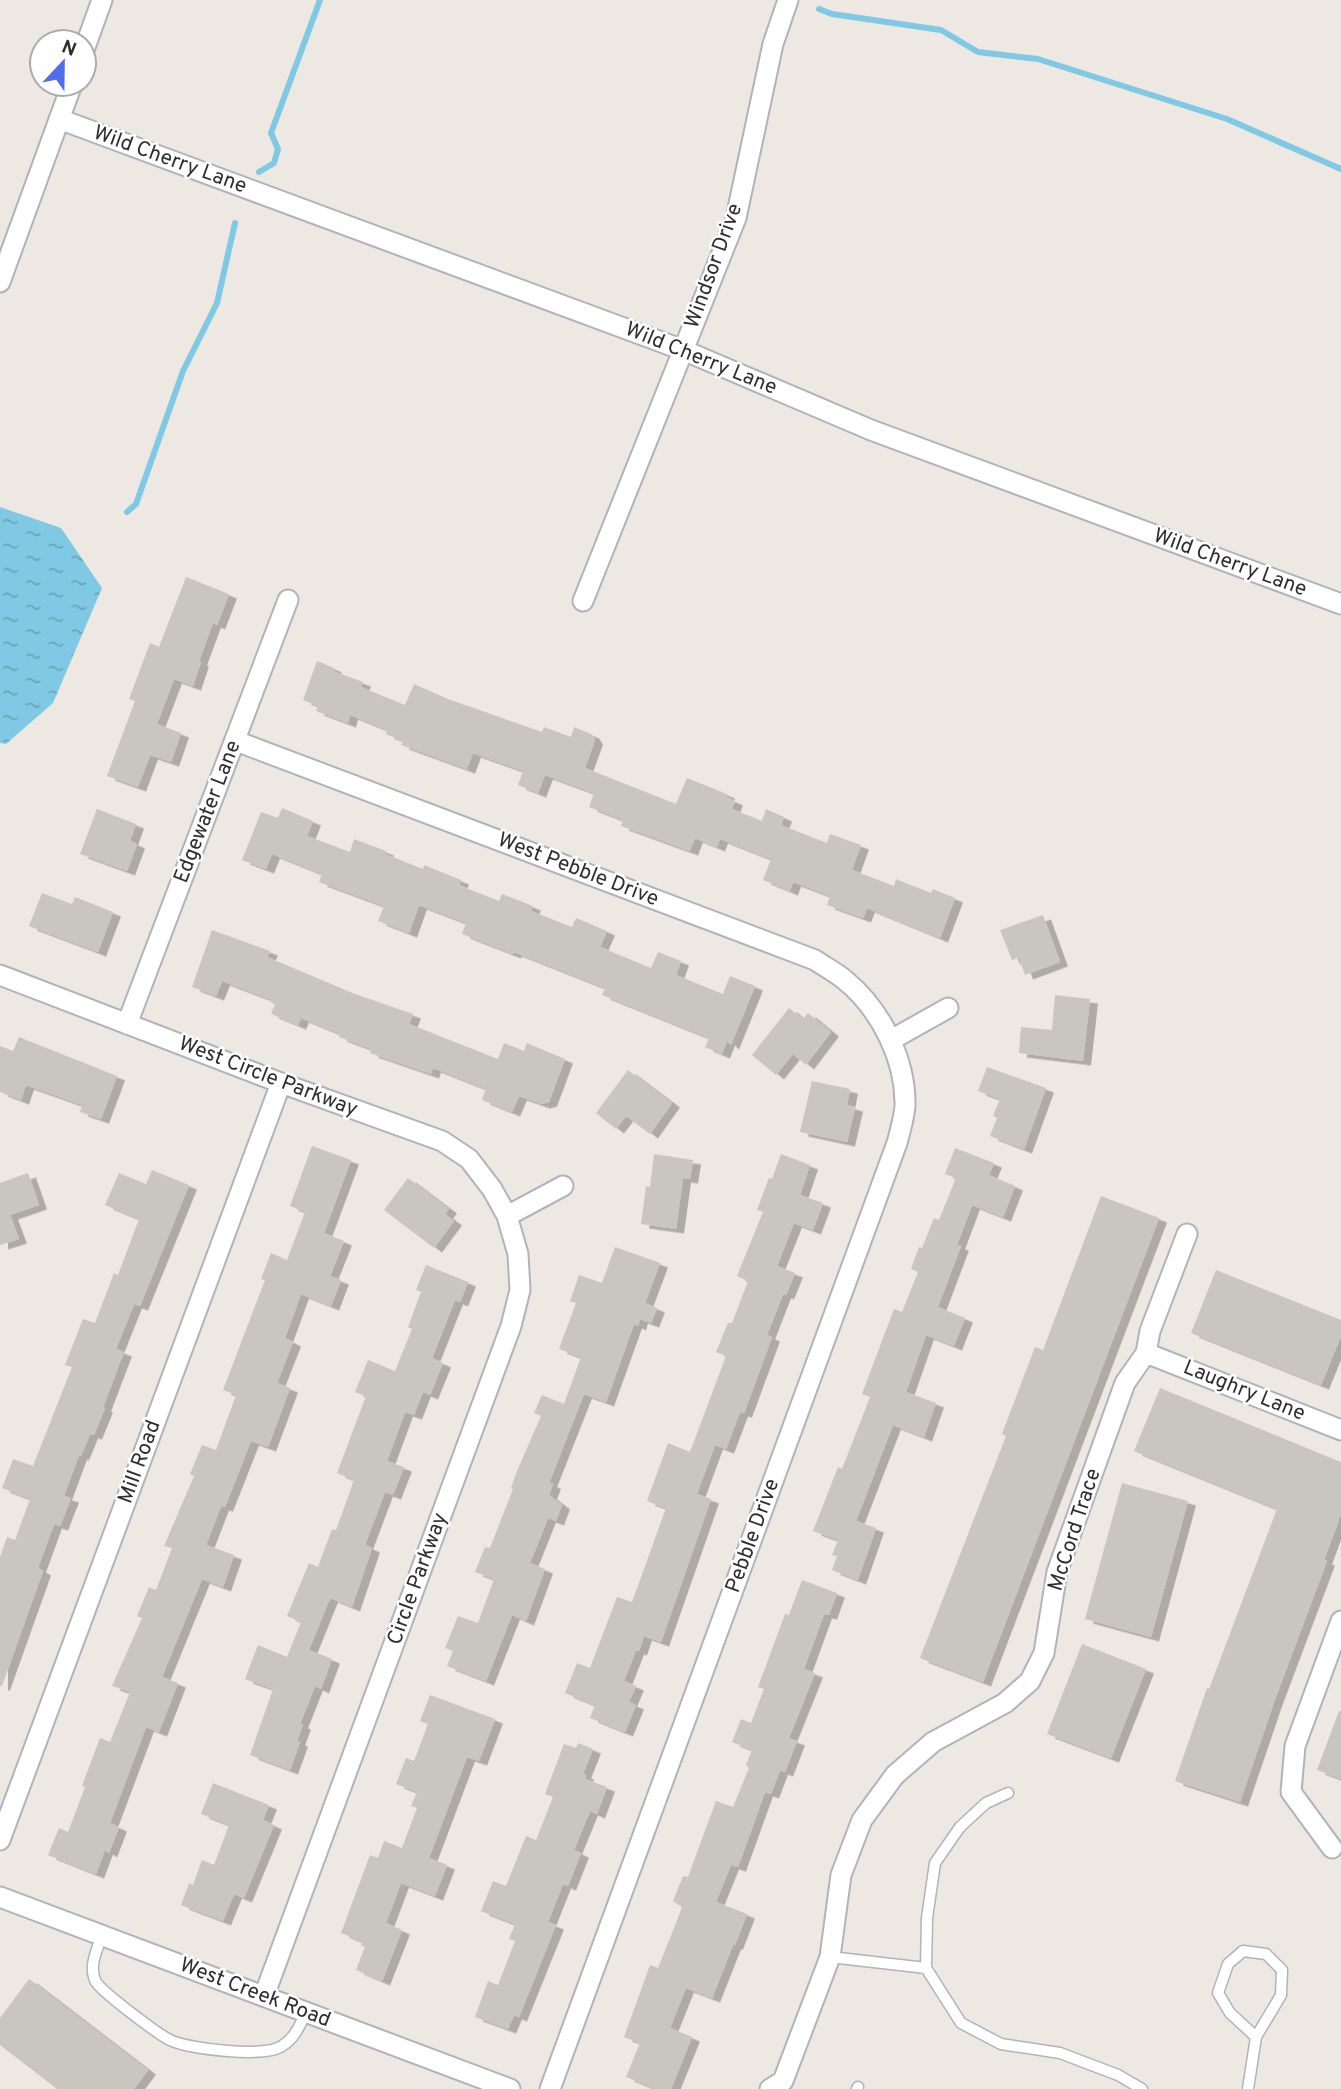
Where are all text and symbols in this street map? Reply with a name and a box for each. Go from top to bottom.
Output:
north arrow [28,28,98,98]
text: N [58,35,79,63]
street label: Wild Cherry Lane [90,120,250,200]
street label: Windsor Drive [679,200,749,332]
street label: Wild Cherry Lane [621,316,781,402]
street label: Wild Cherry Lane [1150,523,1310,603]
street label: Edgewater Lane [168,737,248,887]
street label: West Pebble Drive [494,827,662,913]
street label: West Circle Parkway [175,1030,361,1124]
street label: Laughry Lane [1179,1354,1309,1428]
street label: Mill Road [112,1417,168,1507]
street label: McCord Trace [1042,1465,1108,1595]
street label: Pebble Drive [720,1475,786,1597]
street label: Circle Parkway [382,1509,454,1649]
street label: West Creek Road [176,1952,334,2034]

